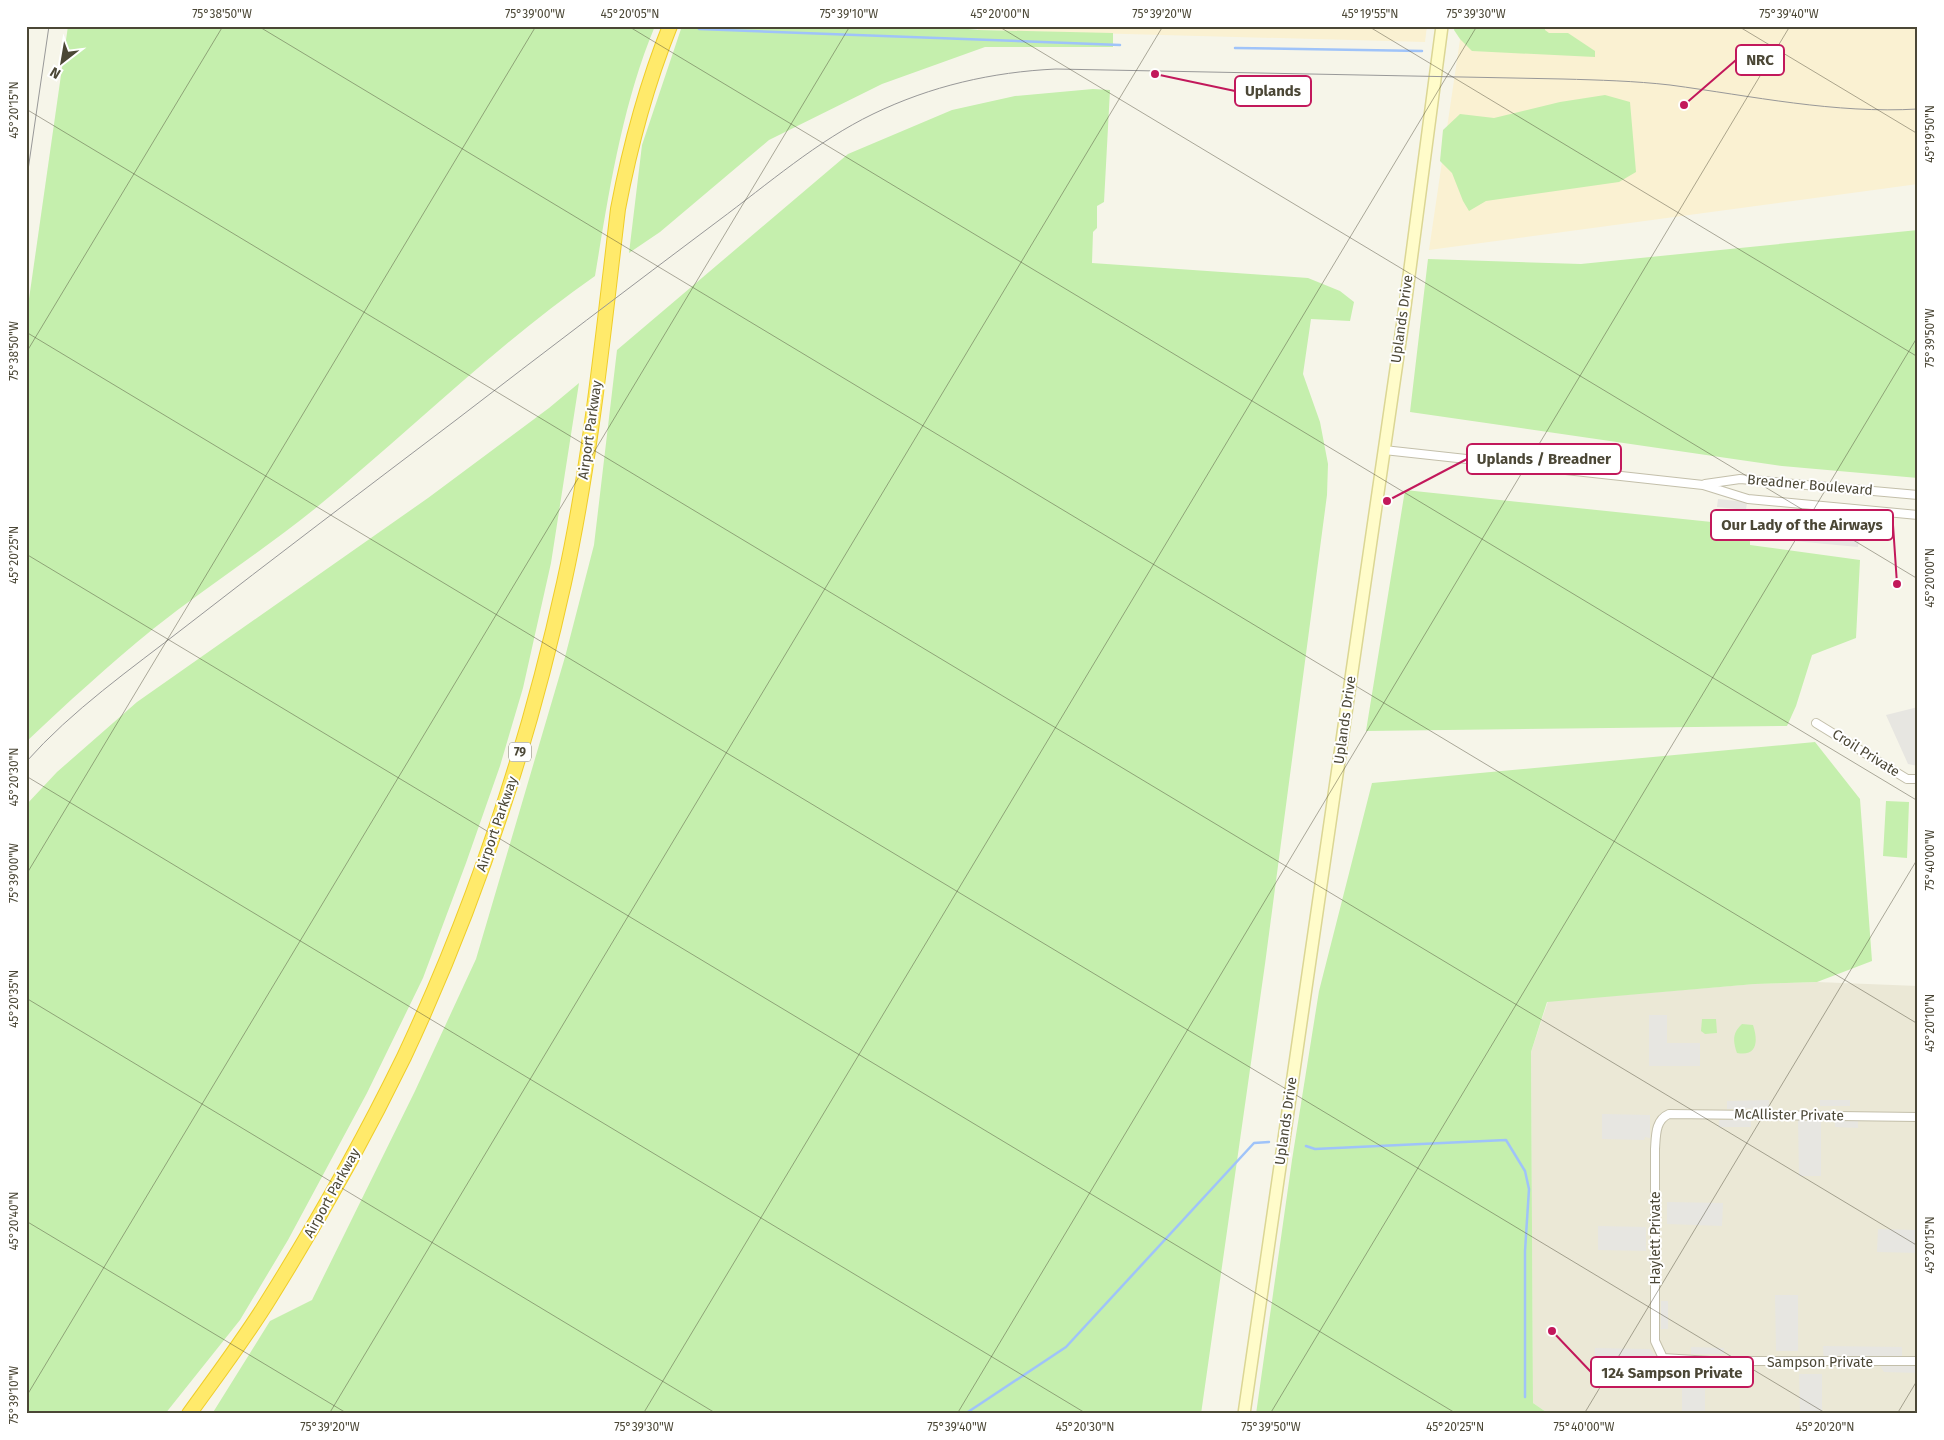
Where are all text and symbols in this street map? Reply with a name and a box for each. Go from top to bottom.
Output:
text: 75°38'50"W [192,7,252,21]
text: 75°39'00"W [505,7,565,21]
text: 45°20'05"N [601,7,659,21]
text: 75°39'10"W [820,7,878,21]
text: 45°20'00"N [970,7,1030,21]
text: 75°39'20"W [1132,7,1192,21]
text: 45°19'55"N [1341,7,1399,21]
text: 75°39'30"W [1446,7,1506,21]
text: 75°39'40"W [1759,7,1819,21]
north arrow [38,38,88,88]
callout: NRC [1736,45,1784,75]
text: NRC [1746,51,1774,69]
text: N [47,63,64,82]
callout: Uplands [1235,76,1311,106]
text: 45°20'15"N [7,81,21,139]
text: Uplands [1245,82,1301,100]
text: 45°19'50"N [1923,105,1937,163]
street label: Uplands Drive [1387,274,1417,364]
text: 75°39'50"W [1923,308,1937,368]
text: 75°38'50"W [7,321,21,381]
street label: Airport Parkway [575,379,605,481]
callout: Uplands / Breadner [1467,444,1621,474]
text: Uplands / Breadner [1477,450,1612,468]
street label: Breadner Boulevard [1746,471,1874,499]
callout: Our Lady of the Airways [1711,510,1893,540]
text: Our Lady of the Airways [1721,516,1883,534]
text: 45°20'25"N [7,526,21,584]
text: 45°20'00"N [1923,548,1937,608]
street label: Uplands Drive [1330,675,1360,765]
street label: Croil Private [1829,726,1903,780]
road number: 79 [509,742,531,762]
text: 45°20'30"N [7,747,21,807]
street label: Airport Parkway [473,774,521,874]
text: 75°40'00"W [1923,830,1937,890]
text: 75°39'00"W [7,843,21,903]
text: 45°20'35"N [7,970,21,1028]
text: 45°20'10"N [1923,994,1937,1052]
street label: Uplands Drive [1271,1076,1301,1166]
street label: McAllister Private [1734,1106,1844,1124]
street label: Airport Parkway [300,1145,364,1241]
text: 45°20'40"N [7,1191,21,1251]
street label: Haylett Private [1647,1191,1664,1285]
text: 45°20'15"N [1923,1216,1937,1274]
street label: Sampson Private [1767,1354,1873,1371]
callout: 124 Sampson Private [1591,1357,1753,1387]
text: 124 Sampson Private [1601,1364,1743,1382]
text: 75°39'10"W [7,1366,21,1424]
text: 75°39'20"W [300,1420,360,1434]
text: 75°39'30"W [614,1420,674,1434]
text: 75°39'40"W [927,1420,987,1434]
text: 45°20'30"N [1055,1420,1115,1434]
text: 75°39'50"W [1241,1420,1301,1434]
text: 45°20'25"N [1426,1420,1484,1434]
text: 75°40'00"W [1554,1420,1614,1434]
text: 45°20'20"N [1795,1420,1855,1434]

